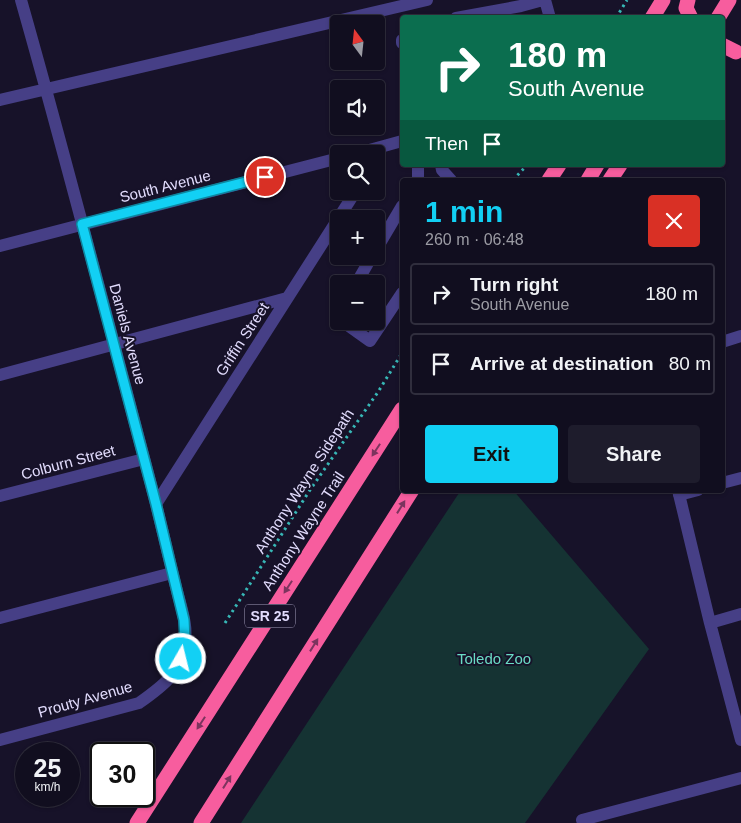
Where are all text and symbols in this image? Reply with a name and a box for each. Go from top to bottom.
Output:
north arrow [330,15,385,70]
map controls [330,15,385,330]
icon: right [425,35,490,100]
text: 180 m [508,35,607,74]
text: South Avenue [508,76,645,101]
button: sound [330,80,385,135]
icon: arrive [478,130,506,158]
text: Then [425,133,468,154]
button: search [330,145,385,200]
pin [244,156,286,198]
icon: arrive [251,163,279,191]
street label: South Avenue [118,166,212,206]
text: 1 min [425,195,503,228]
button: close [648,195,700,247]
button: + [330,210,385,265]
text: 260 m · 06:48 [425,231,524,248]
text: Turn right [470,274,558,295]
button: − [330,275,385,330]
icon: right [427,280,455,308]
street label: Daniels Avenue [106,282,150,386]
text: 180 m [645,283,698,304]
text: South Avenue [470,296,569,313]
street label: Griffin Street [212,298,272,379]
icon: arrive [427,350,455,378]
text: Arrive at destination [470,353,654,374]
text: 80 m [669,353,711,374]
street label: Anthony Wayne Sidepath [251,406,357,556]
button: Exit [425,425,558,483]
button: Share [568,425,700,483]
street label: Colburn Street [19,441,118,483]
one-way arrow [371,443,381,457]
street label: Anthony Wayne Trail [258,469,348,593]
one-way arrow [397,501,406,514]
one-way arrow [284,580,293,593]
road number: SR 25 [245,604,295,628]
position arrow [154,632,206,684]
one-way arrow [310,638,319,651]
park label: Toledo Zoo [457,650,531,667]
street label: Prouty Avenue [36,677,134,721]
one-way arrow [196,717,205,730]
speed limit sign: 30 [90,742,155,807]
text: 25 [34,754,61,782]
one-way arrow [223,775,232,788]
text: km/h [34,780,61,794]

